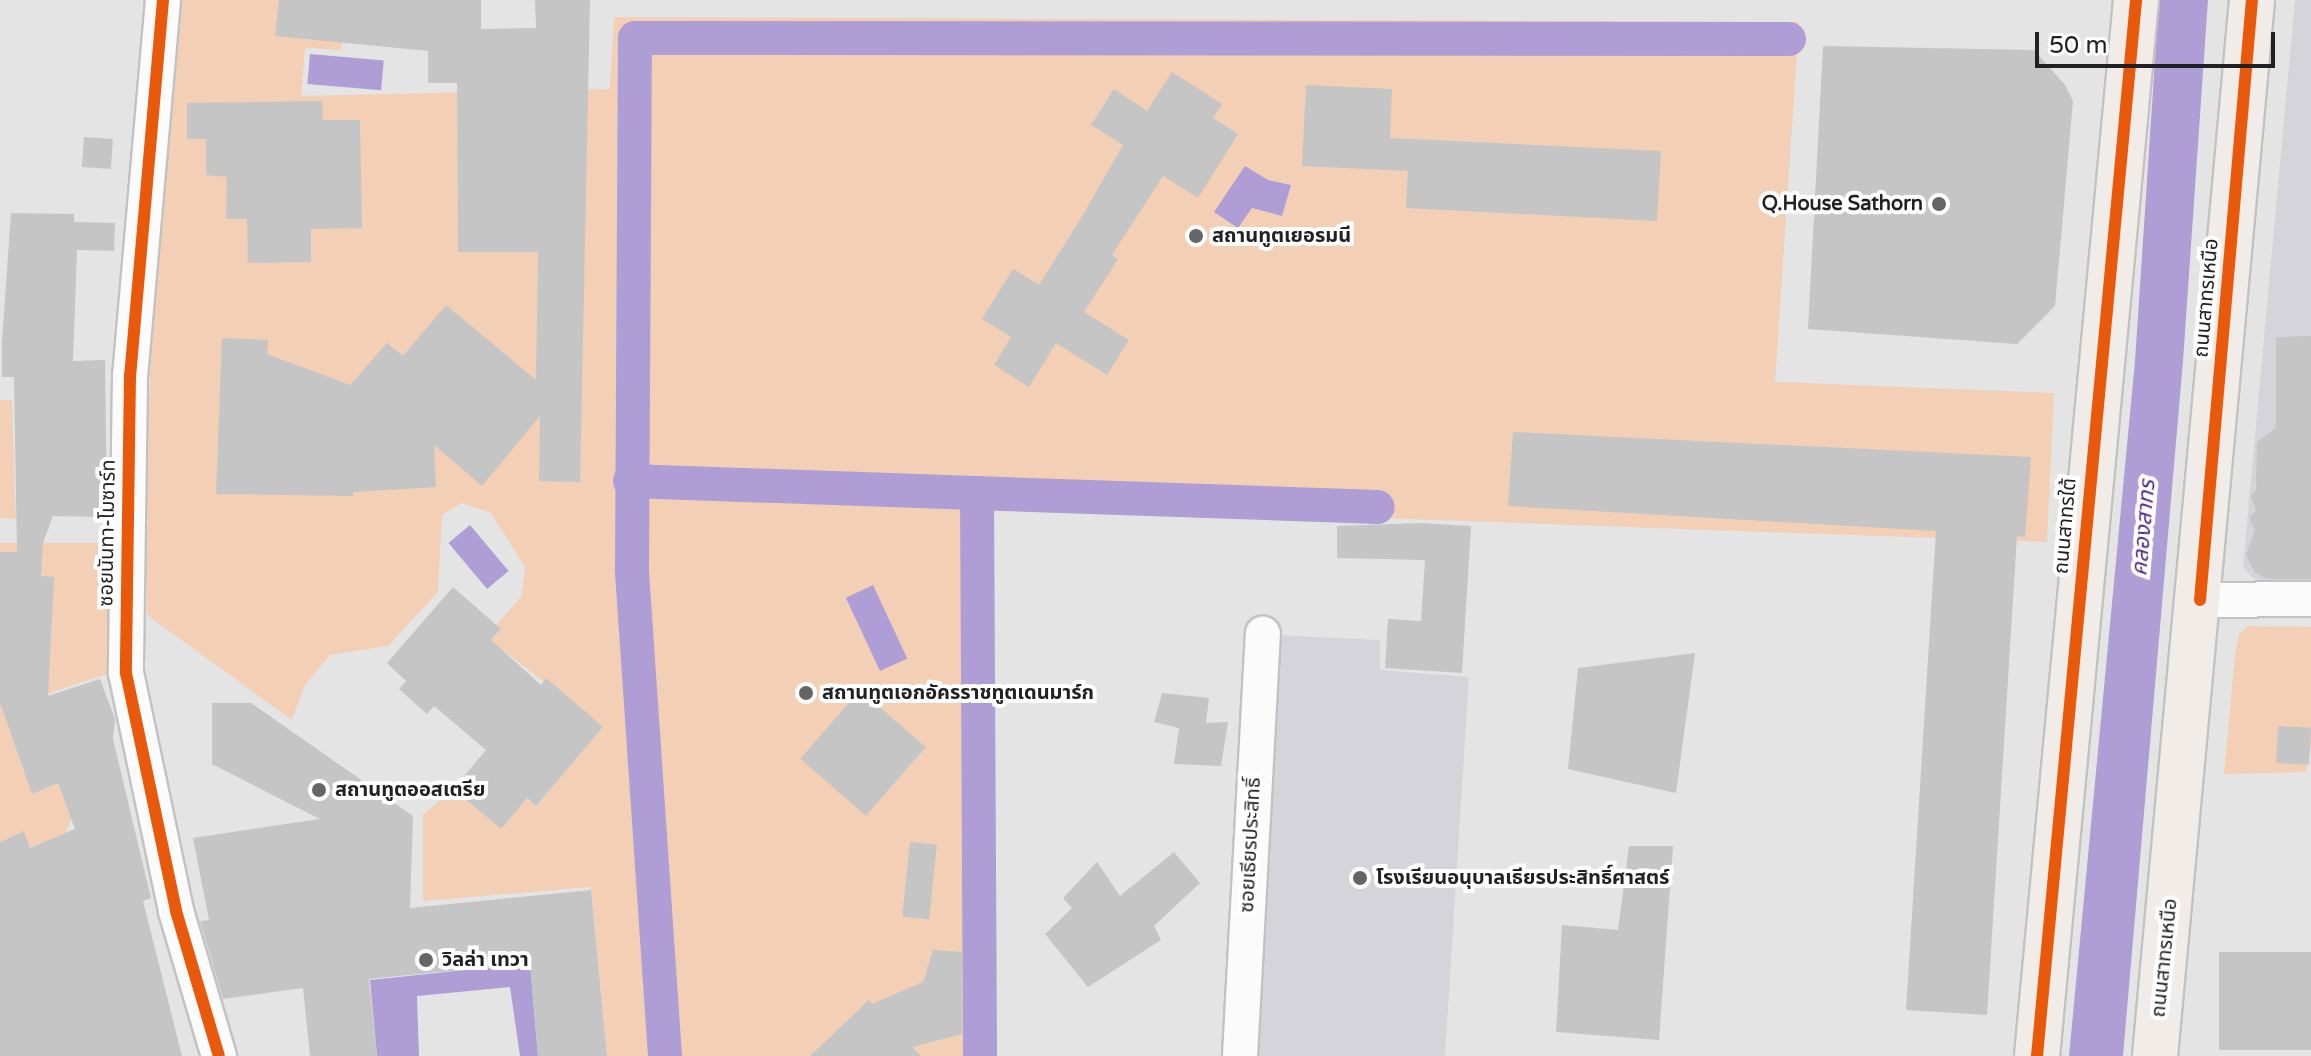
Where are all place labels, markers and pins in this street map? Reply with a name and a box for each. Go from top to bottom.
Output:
place label: Q.House Sathorn [1762,192,1923,216]
marker: Q.House Sathorn [1930,195,1948,213]
place label: สถานทูตเยอรมนี [1212,224,1351,248]
marker: สถานทูตเยอรมนี [1187,227,1205,245]
place label: สถานทูตเอกอัครราชทูตเดนมาร์ก [822,681,1094,705]
marker: สถานทูตเอกอัครราชทูตเดนมาร์ก [797,684,815,702]
place label: สถานทูตออสเตรีย [335,778,485,802]
marker: สถานทูตออสเตรีย [310,781,328,799]
place label: โรงเรียนอนุบาลเธียรประสิทธิ์ศาสตร์ [1376,866,1669,890]
marker: โรงเรียนอนุบาลเธียรประสิทธิ์ศาสตร์ [1351,869,1369,887]
place label: วิลล่า เทวา [442,948,529,972]
marker: วิลล่า เทวา [417,951,435,969]

